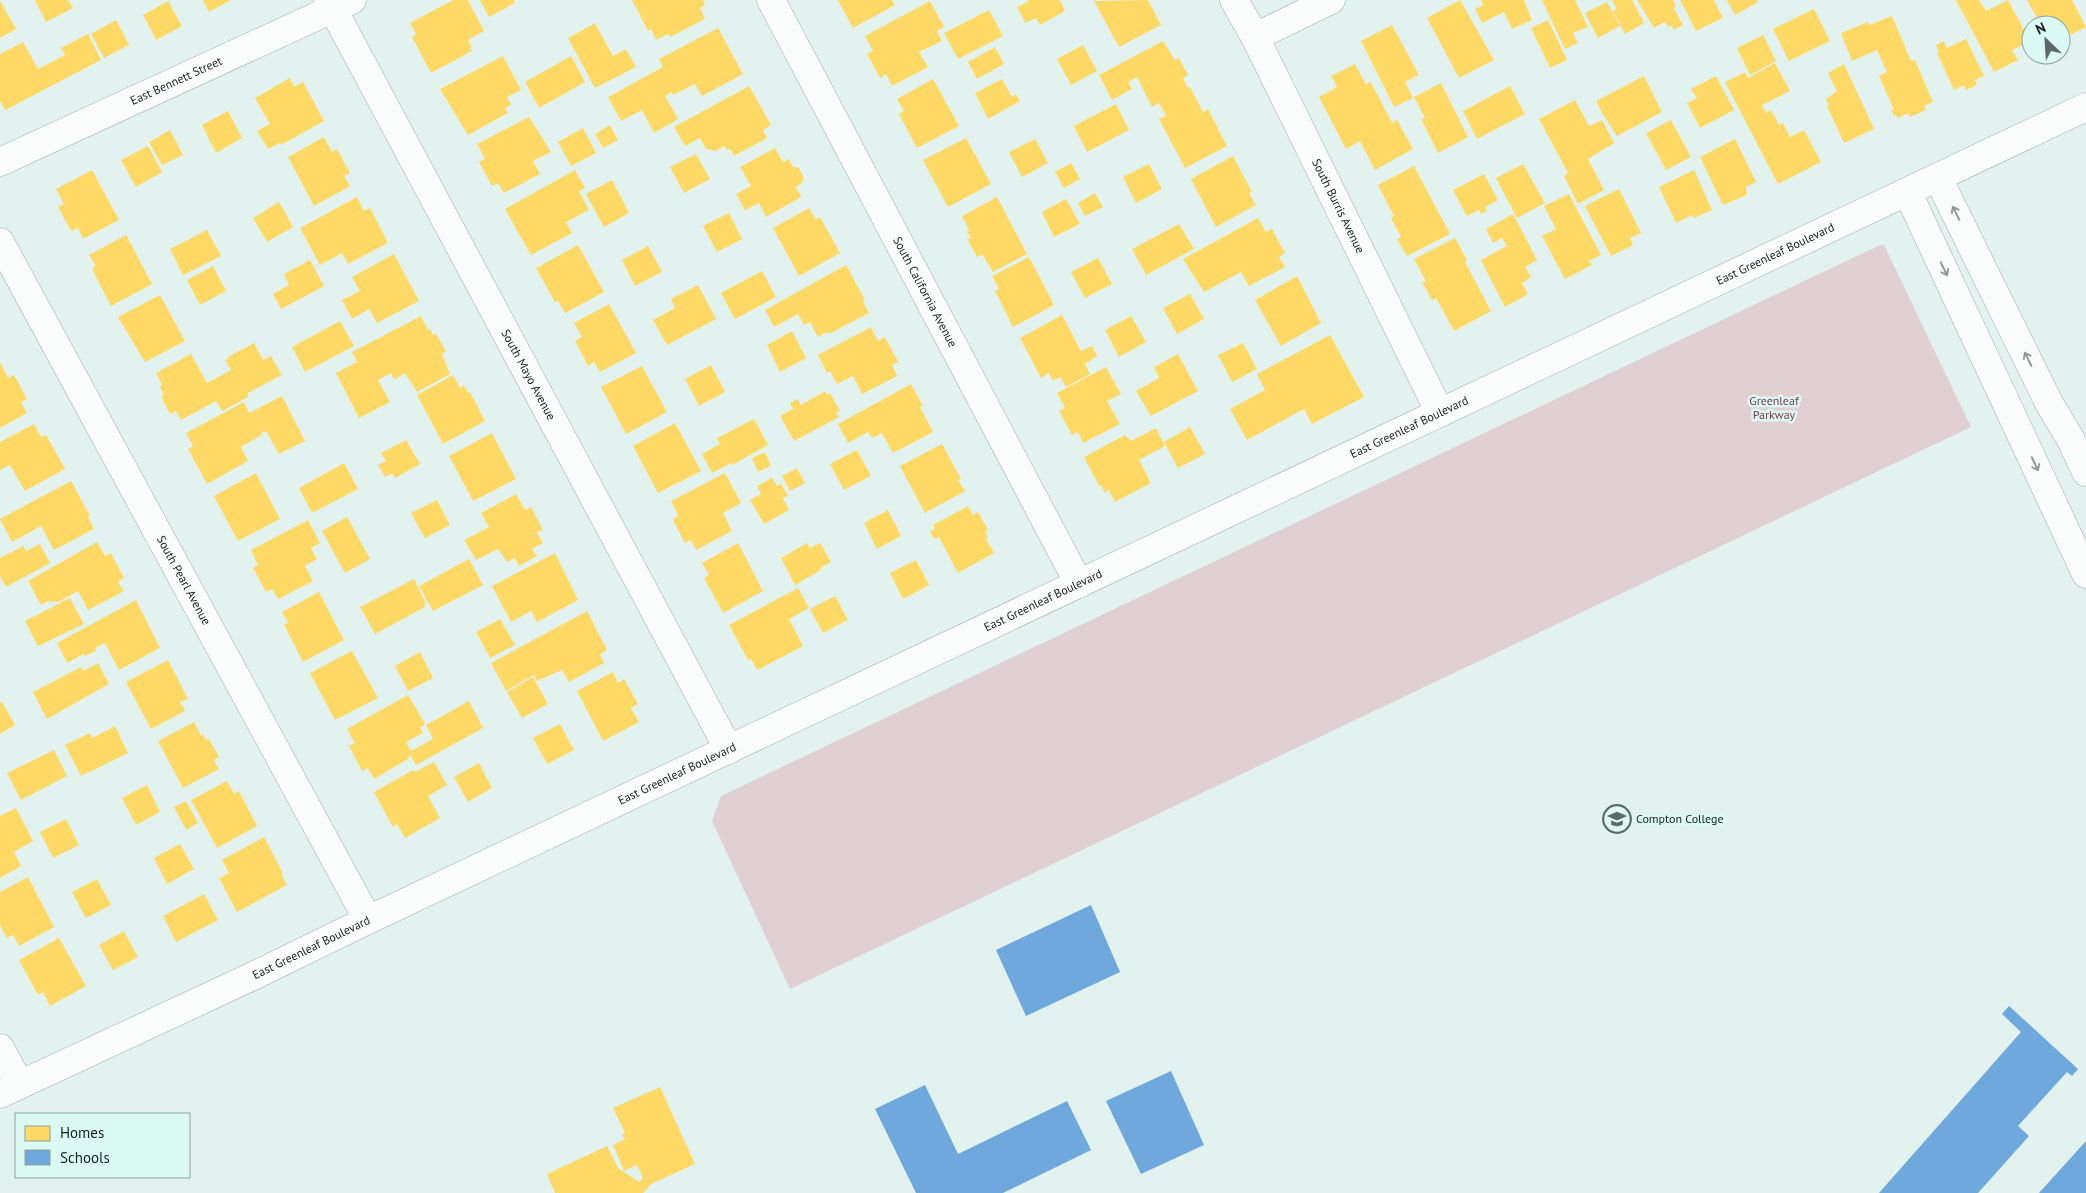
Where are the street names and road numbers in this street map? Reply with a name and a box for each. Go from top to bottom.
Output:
street label: East Bennett Street [128,53,224,108]
street label: South Burris Avenue [1309,156,1368,256]
street label: East Greenleaf Boulevard [1714,219,1837,288]
street label: South California Avenue [890,234,961,349]
street label: South Mayo Avenue [498,327,559,423]
street label: East Greenleaf Boulevard [1347,392,1471,461]
street label: South Pearl Avenue [154,533,214,627]
street label: East Greenleaf Boulevard [981,566,1104,634]
street label: East Greenleaf Boulevard [615,739,738,808]
street label: East Greenleaf Boulevard [250,912,372,982]

